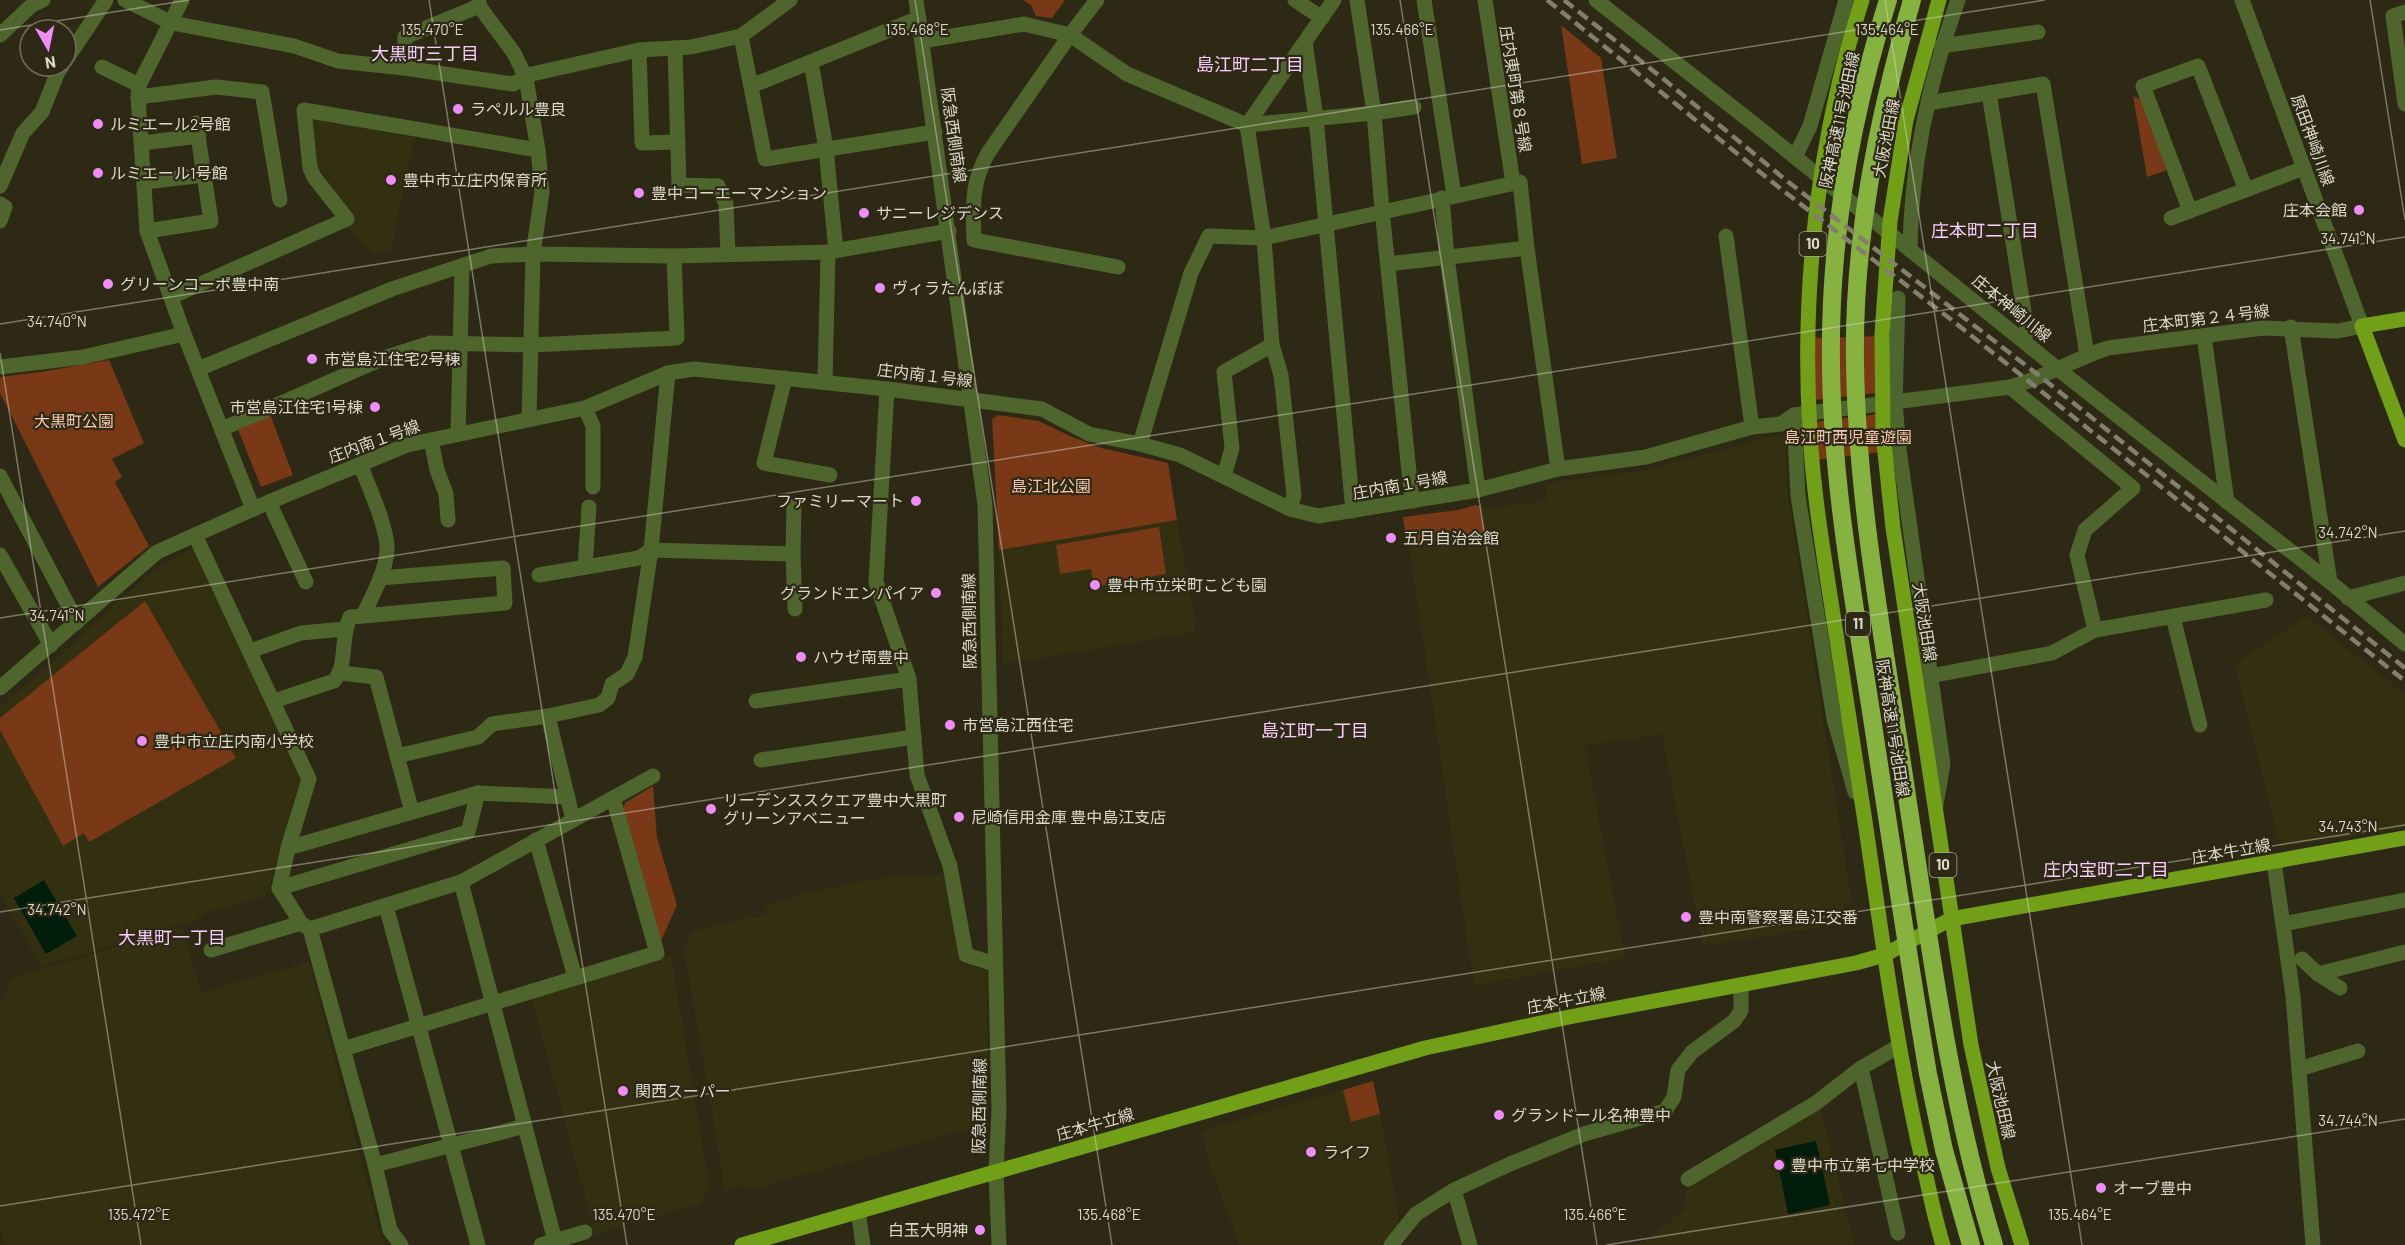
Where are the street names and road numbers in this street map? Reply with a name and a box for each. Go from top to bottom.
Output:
street label: 庄内東町第８号線 [1497,24,1536,154]
street label: 阪神高速11号池田線 [1815,50,1862,190]
street label: 阪急西側南線 [938,86,971,184]
street label: 原田神崎川線 [2288,91,2339,188]
street label: 大阪池田線 [1869,97,1902,179]
road number: 10 [1800,232,1826,256]
street label: 庄本神崎川線 [1969,270,2056,345]
street label: 庄本町第２４号線 [2141,300,2271,335]
street label: 庄内南１号線 [876,359,974,390]
street label: 庄内南１号線 [325,415,422,466]
street label: 庄内南１号線 [1351,467,1449,502]
street label: 阪急西側南線 [958,573,979,669]
street label: 大阪池田線 [1910,581,1941,663]
road number: 11 [1846,612,1870,636]
street label: 阪神高速11号池田線 [1873,658,1914,798]
street label: 庄本牛立線 [2190,834,2272,867]
road number: 10 [1930,853,1956,877]
street label: 庄本牛立線 [1525,983,1607,1016]
street label: 阪急西側南線 [968,1058,989,1154]
street label: 大阪池田線 [1983,1059,2020,1141]
street label: 庄本牛立線 [1054,1103,1136,1144]

